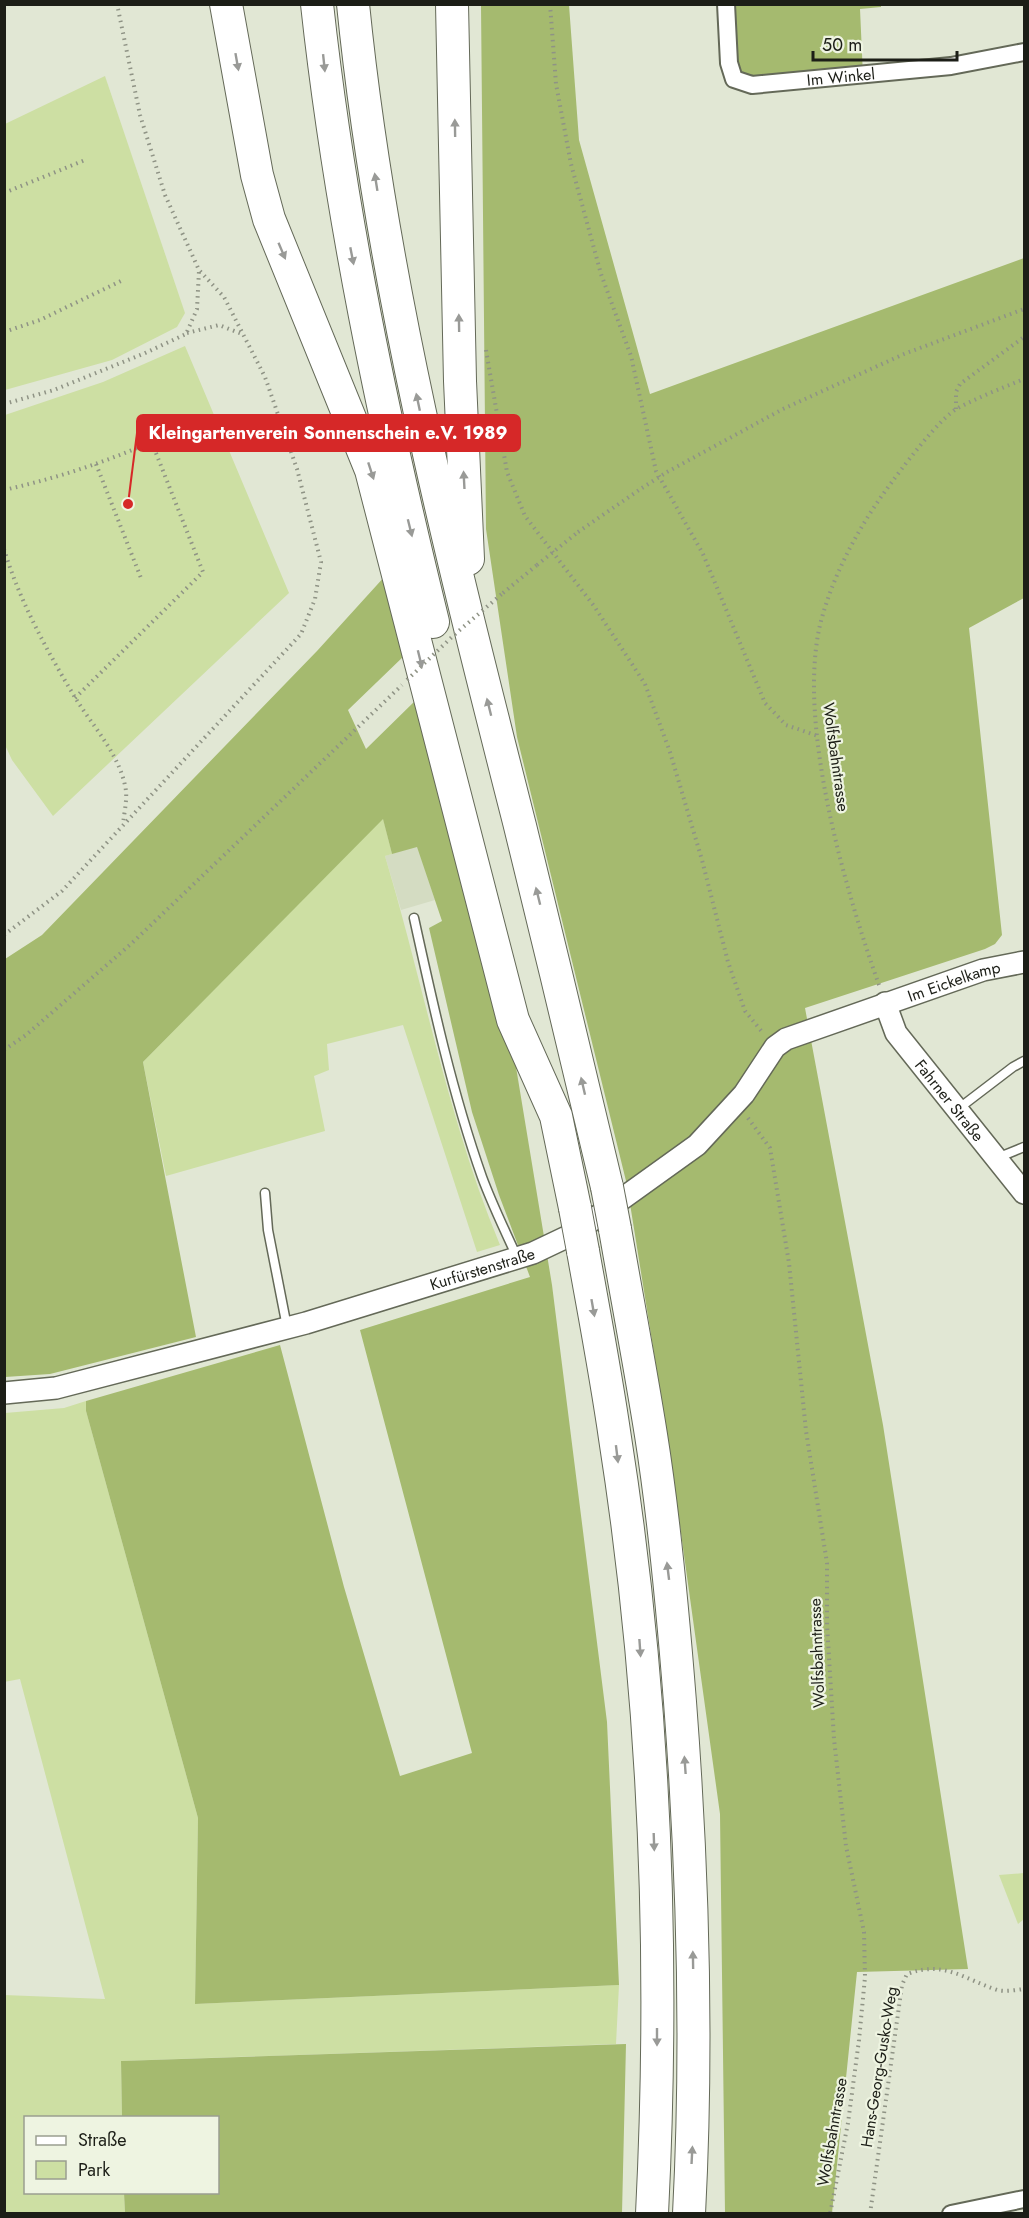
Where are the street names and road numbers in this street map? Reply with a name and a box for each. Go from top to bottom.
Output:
street label: Im Winkel [806,62,876,91]
street label: Wolfsbahntrasse [817,701,855,813]
street label: Im Eickelkamp [904,955,1002,1007]
street label: Fahrner Straße [910,1054,990,1146]
street label: Kurfürstenstraße [427,1242,538,1296]
street label: Wolfsbahntrasse [804,1598,830,1708]
street label: Hans-Georg-Gusko-Weg [855,1985,903,2149]
street label: Wolfsbahntrasse [811,2076,853,2188]

